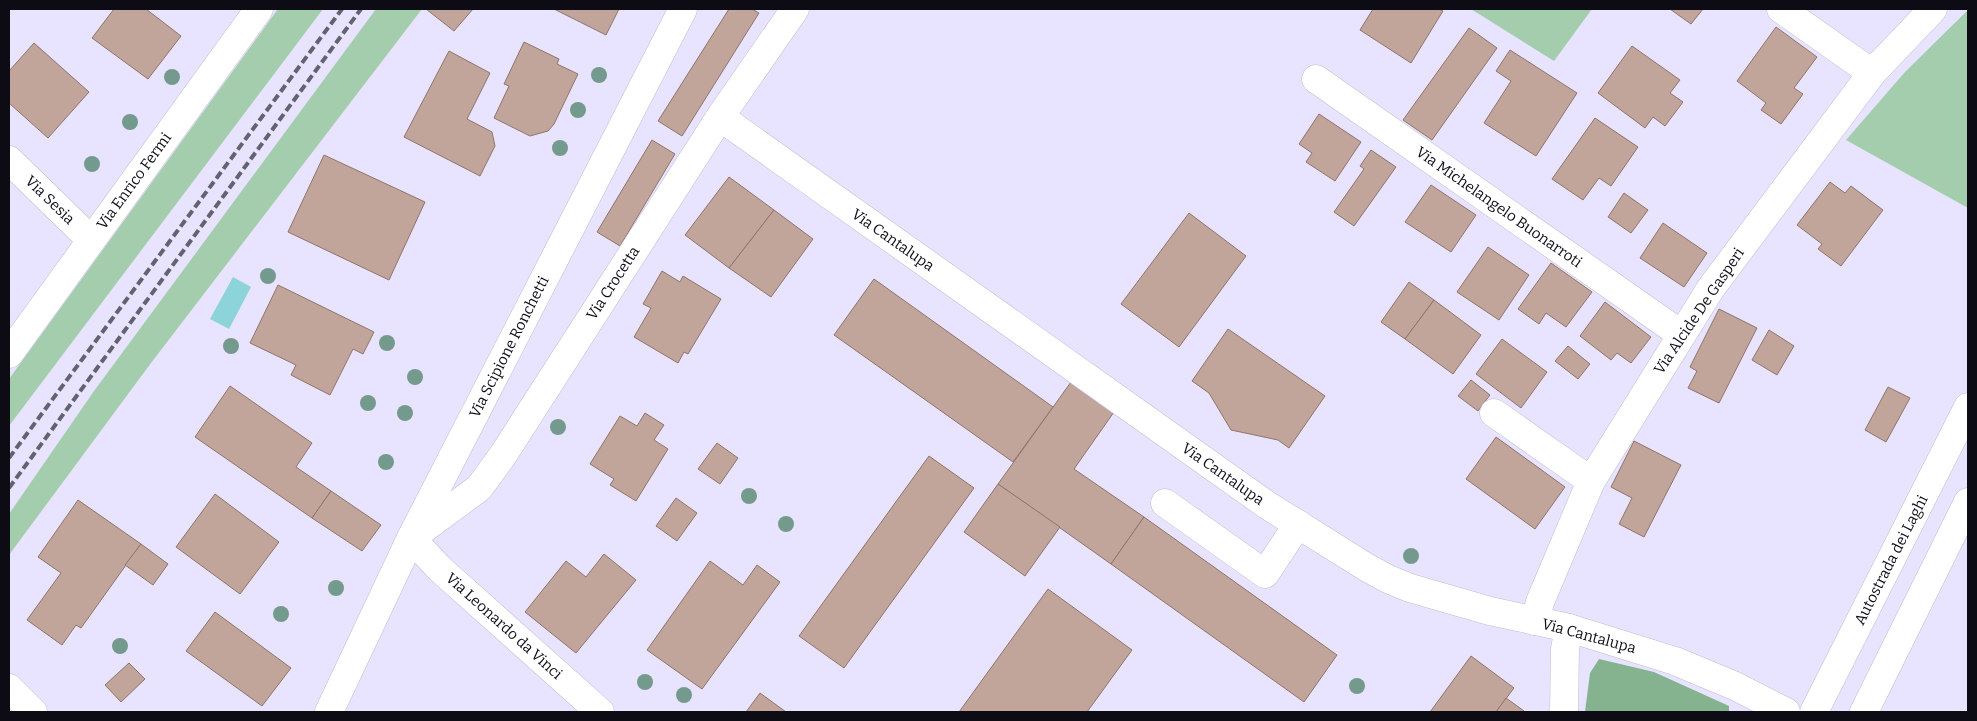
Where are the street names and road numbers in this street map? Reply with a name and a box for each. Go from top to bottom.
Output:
street label: Via Enrico Fermi [93,129,175,233]
street label: Via Michelangelo Buonarroti [1413,143,1586,272]
street label: Via Sesia [21,172,79,228]
street label: Via Cantalupa [848,205,938,275]
street label: Via Crocetta [583,243,643,323]
street label: Via Alcide De Gasperi [1650,244,1748,377]
street label: Via Scipione Ronchetti [465,273,553,421]
street label: Via Cantalupa [1178,439,1268,509]
street label: Autostrada dei Laghi [1851,492,1932,628]
street label: Via Leonardo da Vinci [442,569,566,683]
street label: Via Cantalupa [1540,615,1638,657]

